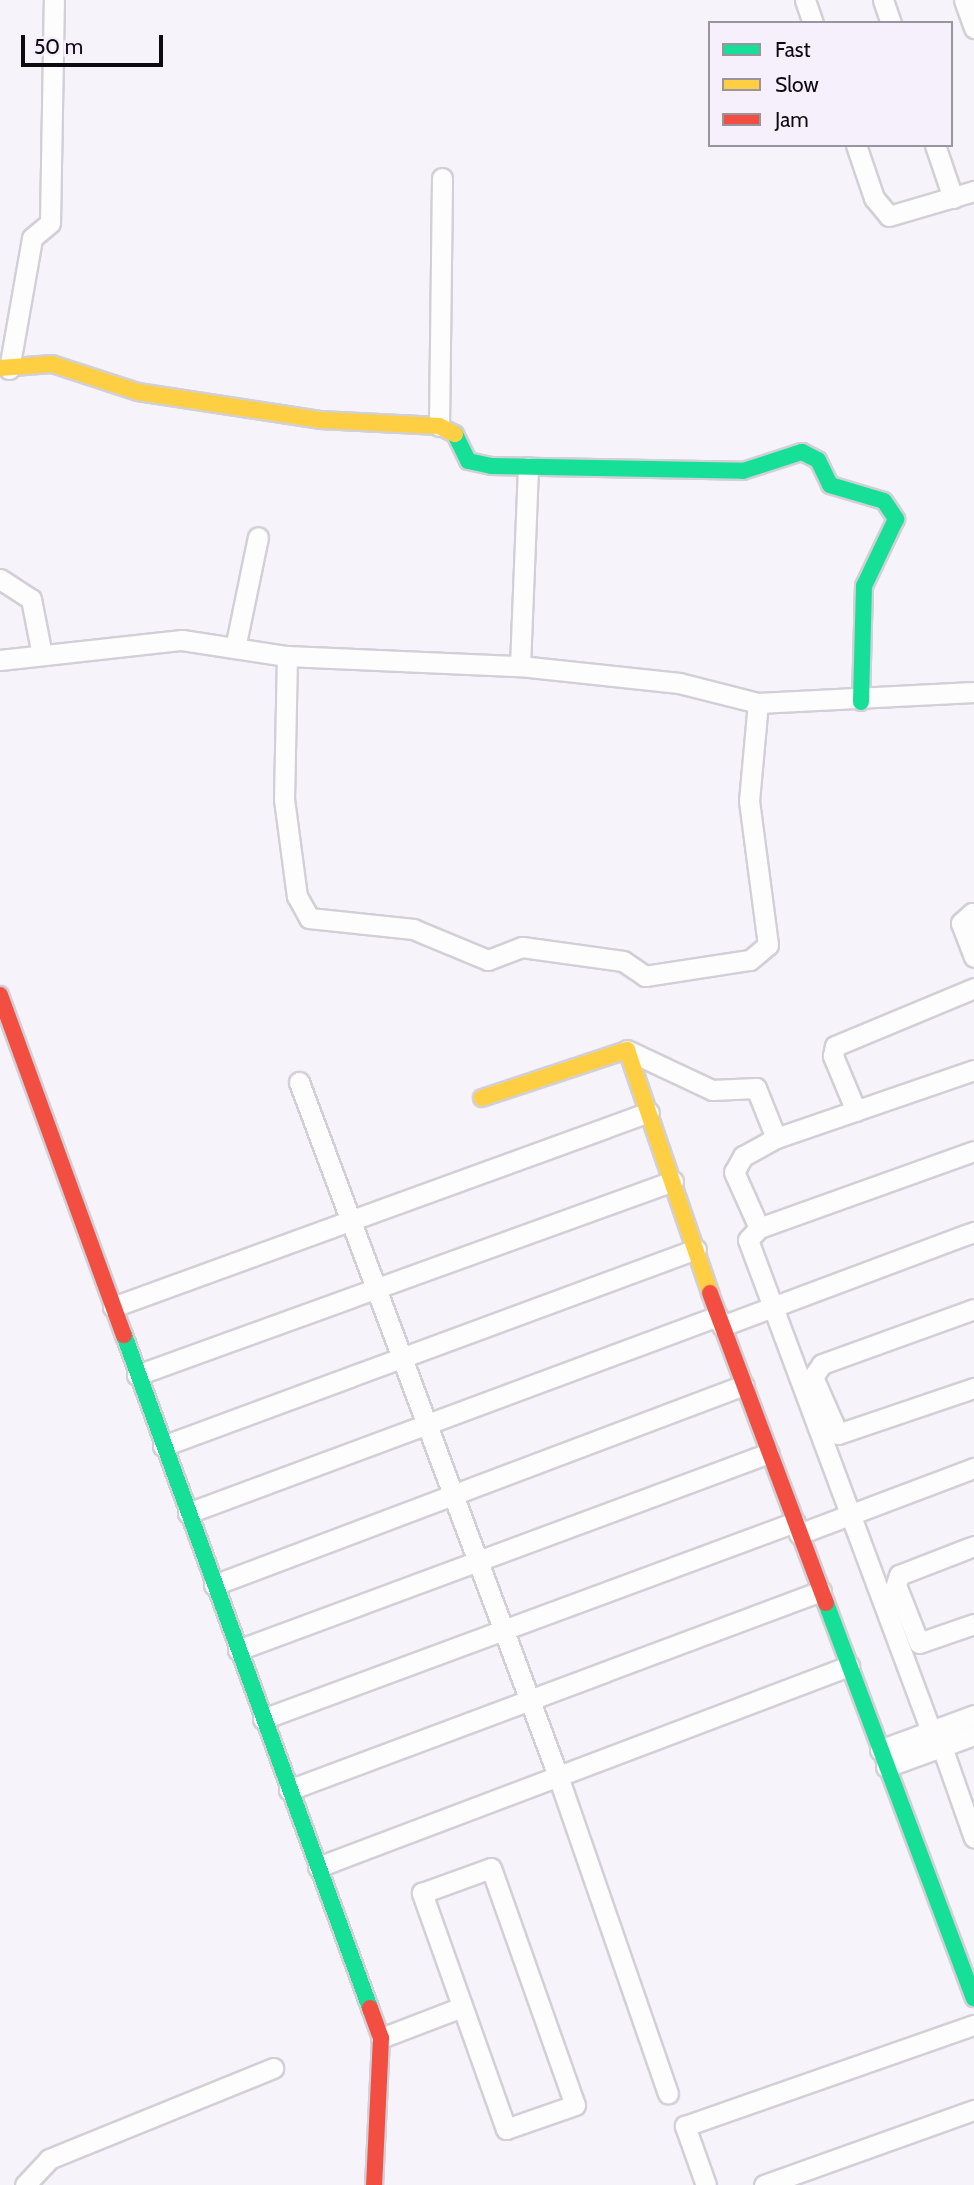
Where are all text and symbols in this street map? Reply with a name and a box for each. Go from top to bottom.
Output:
scale bar [24,21,166,65]
legend [708,21,953,147]
text: 50 m [34,34,83,59]
text: Fast [775,37,811,62]
text: Slow [775,72,819,97]
text: Jam [775,107,809,132]

